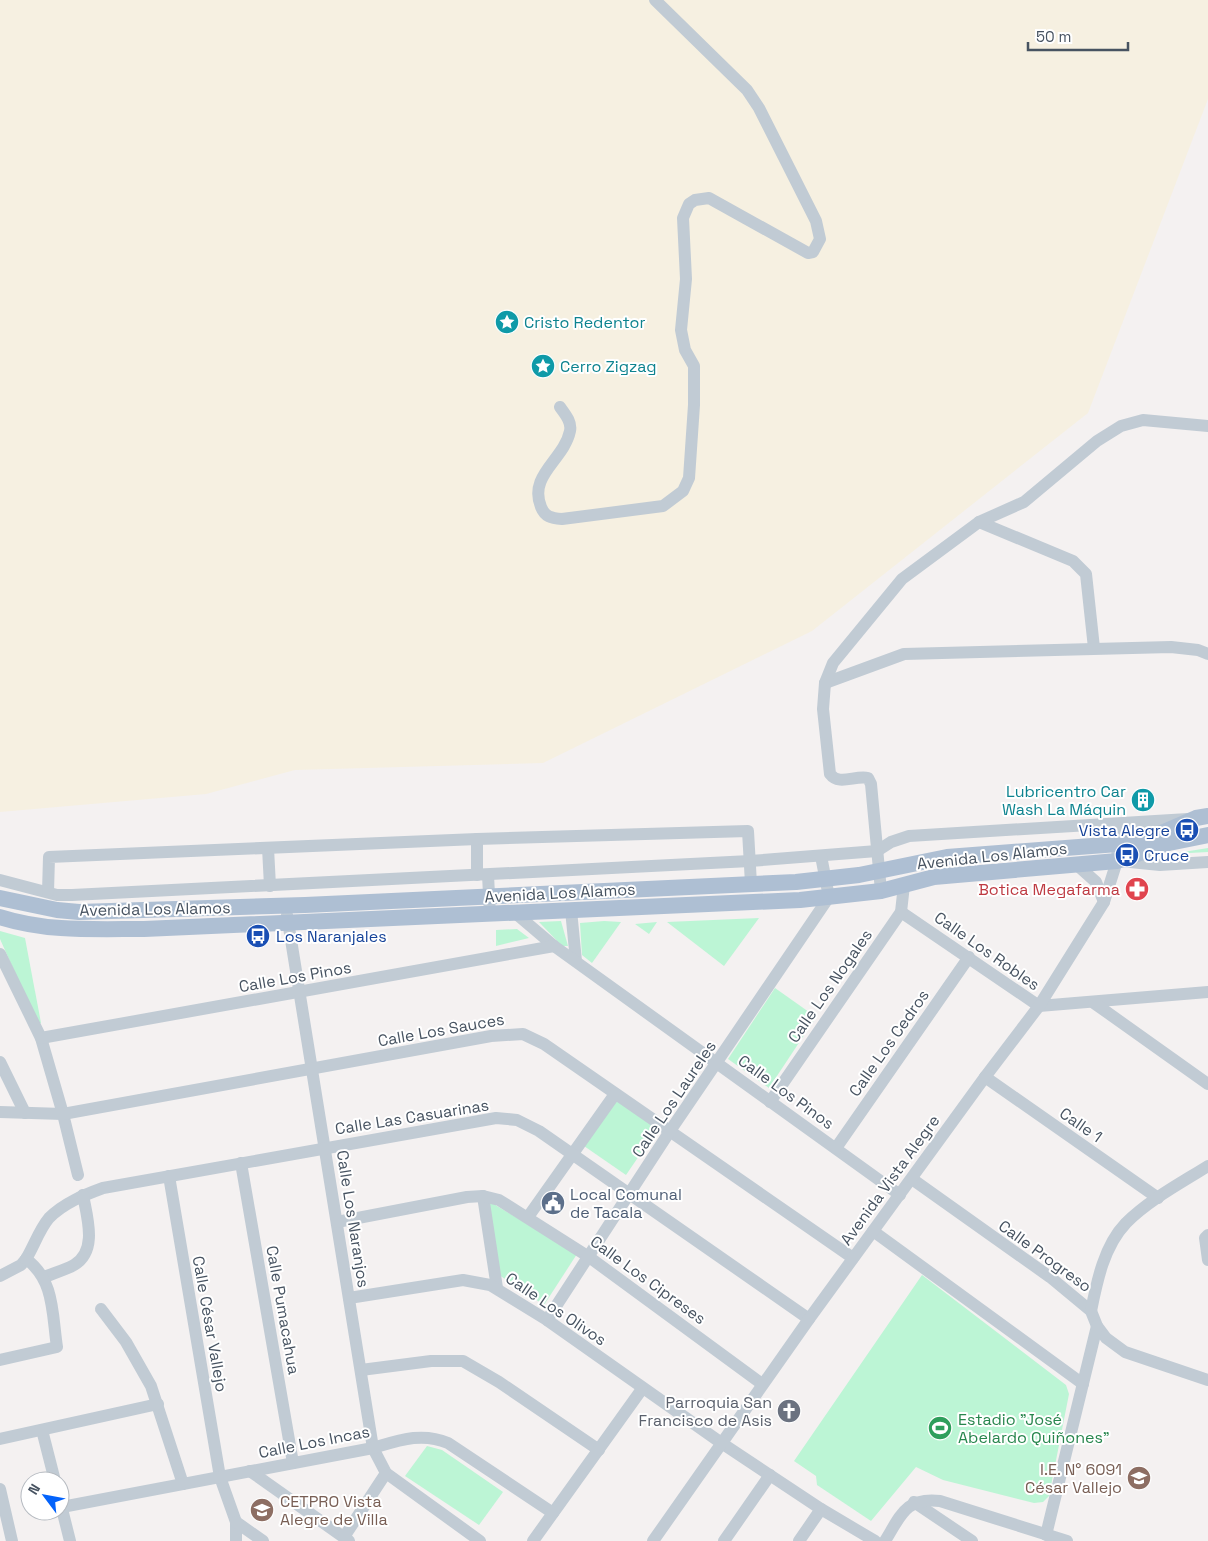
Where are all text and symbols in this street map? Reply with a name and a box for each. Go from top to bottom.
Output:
scale bar [1028,20,1128,52]
text: 50 m [1036,27,1071,46]
place icon: Cristo Redentor [494,309,520,335]
place label: Cristo Redentor [524,312,645,333]
place icon: Cerro Zigzag [530,353,556,379]
place label: Cerro Zigzag [560,356,657,377]
place label: Lubricentro Car Wash La Máquin [1002,781,1126,820]
building icon: Lubricentro Car Wash La Máquin [1130,787,1156,813]
bus stop icon: Vista Alegre [1174,817,1200,843]
place label: Vista Alegre [1079,820,1170,841]
street label: Avenida Los Alamos [916,838,1068,874]
bus stop icon: Cruce [1114,842,1140,868]
place label: Cruce [1144,845,1189,866]
pharmacy icon: Botica Megafarma [1124,876,1150,902]
street label: Avenida Los Alamos [484,879,636,907]
place label: Botica Megafarma [978,879,1120,900]
street label: Avenida Los Alamos [79,897,231,921]
street label: Calle Los Robles [930,907,1044,995]
bus stop icon: Los Naranjales [245,923,271,949]
street label: Calle Los Nogales [783,925,877,1047]
place label: Los Naranjales [276,926,387,947]
street label: Calle Los Pinos [237,957,353,997]
street label: Calle Los Cedros [844,985,934,1101]
street label: Calle Los Sauces [376,1009,506,1051]
street label: Calle Los Laureles [627,1037,721,1161]
street label: Calle Los Pinos [734,1050,838,1134]
street label: Calle Las Casuarinas [334,1094,490,1140]
street label: Calle 1 [1055,1103,1107,1147]
street label: Avenida Vista Alegre [836,1111,944,1249]
street label: Calle Los Naranjos [332,1149,374,1289]
place label: Local Comunal de Tacala [570,1184,682,1223]
public building icon: Local Comunal de Tacala [540,1190,566,1216]
street label: Calle Progreso [994,1215,1096,1297]
street label: Calle Los Cipreses [586,1231,710,1329]
street label: Calle Pumacahua [261,1244,305,1376]
street label: Calle César Vallejo [188,1254,232,1394]
street label: Calle Los Olivos [502,1268,610,1350]
place label: Parroquia San Francisco de Asis [639,1392,772,1431]
church icon: Parroquia San Francisco de Asis [776,1398,802,1424]
place label: Estadio "José Abelardo Quiñones" [958,1409,1110,1448]
sports icon: Estadio "José Abelardo Quiñones" [927,1415,953,1441]
street label: Calle Los Incas [257,1421,371,1463]
place label: I.E. N° 6091 César Vallejo [1025,1459,1122,1498]
school or university icon: I.E. N° 6091 César Vallejo [1126,1465,1152,1491]
north arrow [20,1471,70,1521]
text: N [24,1480,44,1498]
place label: CETPRO Vista Alegre de Villa [280,1491,388,1530]
school or university icon: CETPRO Vista Alegre de Villa [249,1497,275,1523]

